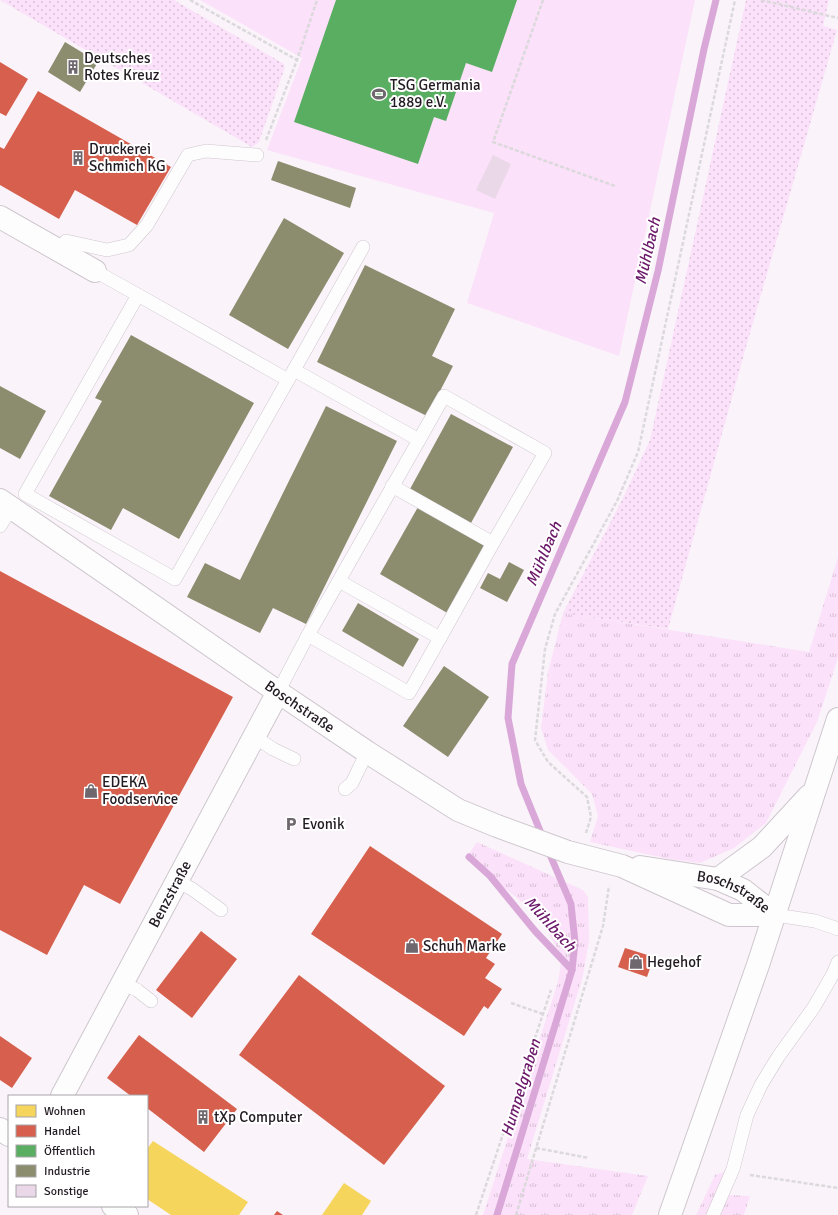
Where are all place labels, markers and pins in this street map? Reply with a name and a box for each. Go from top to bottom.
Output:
place label: Deutsches Rotes Kreuz [84,49,160,84]
building icon: Deutsches Rotes Kreuz [65,59,81,75]
place label: TSG Germania 1889 e.V. [390,76,481,111]
sports icon: TSG Germania 1889 e.V. [371,86,387,102]
place label: Druckerei Schmich KG [89,140,166,175]
building icon: Druckerei Schmich KG [70,150,86,166]
place label: EDEKA Foodservice [102,773,178,808]
shop icon: EDEKA Foodservice [83,783,99,799]
place label: Evonik [302,815,345,833]
parking icon: Evonik [283,816,299,832]
place label: Schuh Marke [423,937,506,955]
shop icon: Schuh Marke [404,938,420,954]
place label: Hegehof [647,953,702,971]
shop icon: Hegehof [628,954,644,970]
place label: tXp Computer [214,1108,303,1126]
building icon: tXp Computer [195,1109,211,1125]

